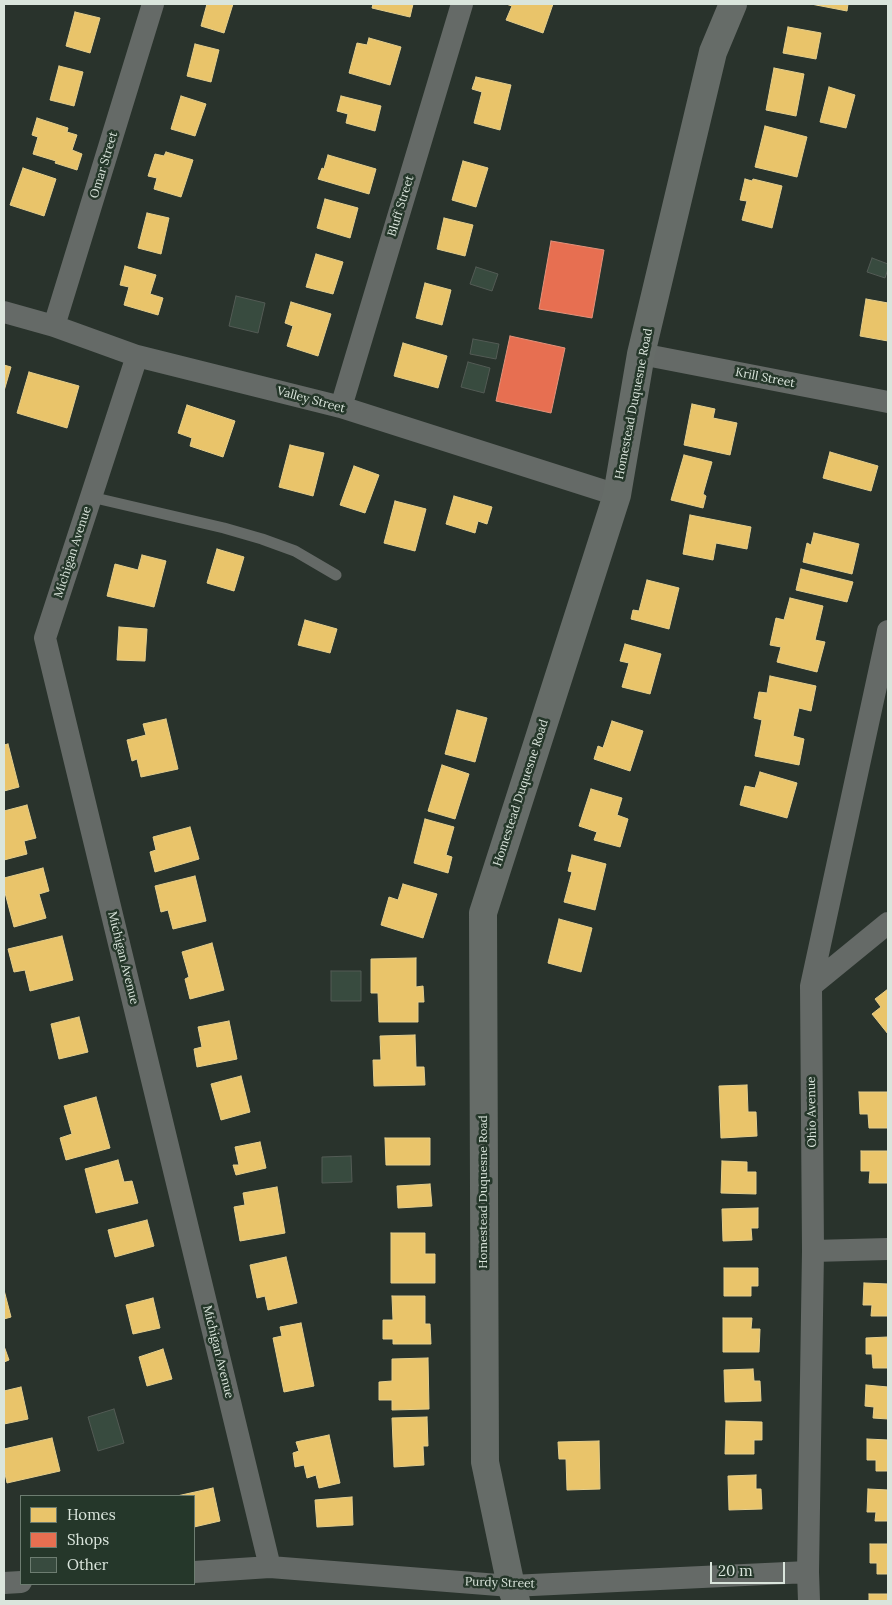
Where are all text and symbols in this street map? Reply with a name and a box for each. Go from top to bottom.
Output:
street label: Omar Street [87,130,121,200]
street label: Bluff Street [385,174,417,238]
street label: Homestead Duquesne Road [612,327,656,481]
street label: Krill Street [734,365,796,391]
street label: Valley Street [275,384,347,416]
street label: Michigan Avenue [51,504,95,600]
street label: Homestead Duquesne Road [490,718,552,868]
street label: Michigan Avenue [104,910,142,1006]
street label: Ohio Avenue [804,1076,820,1148]
street label: Homestead Duquesne Road [477,1115,491,1269]
street label: Michigan Avenue [199,1304,237,1400]
legend [20,1495,195,1585]
text: Homes [67,1505,116,1524]
text: Shops [67,1530,109,1549]
scale bar [712,1552,787,1584]
text: Other [67,1555,108,1574]
text: 20 m [718,1561,753,1580]
street label: Purdy Street [465,1575,535,1591]

